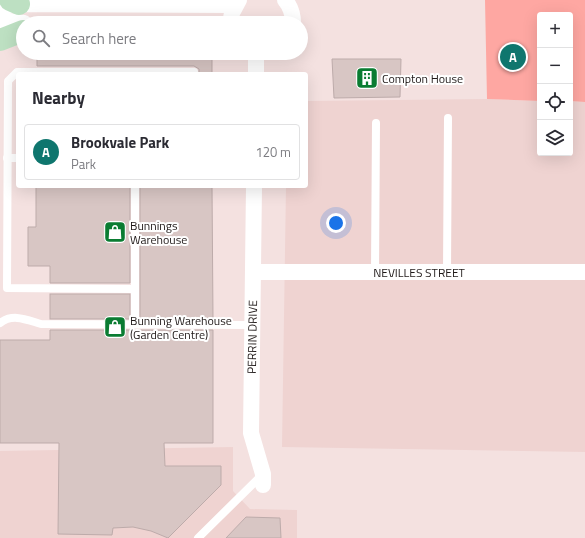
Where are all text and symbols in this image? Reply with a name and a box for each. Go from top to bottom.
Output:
map controls [537,12,573,156]
button: + [537,12,573,48]
search box [16,16,308,60]
icon: search [30,27,52,49]
text: Search here [62,27,136,50]
pin: A [500,42,526,72]
button: − [537,48,573,84]
building icon: Compton House [354,65,380,91]
place label: Compton House [382,69,463,88]
button: locate [537,84,573,120]
text: Nearby [32,85,85,111]
button: layers [537,120,573,156]
text: Brookvale Park [71,131,169,154]
text: A [42,142,50,162]
text: 120 m [255,142,291,162]
text: Park [71,154,96,174]
your location [326,213,346,233]
place label: Bunnings Warehouse [130,216,187,249]
shop icon: Bunnings Warehouse [102,219,128,245]
street label: NEVILLES STREET [373,263,466,282]
street label: PERRIN DRIVE [242,300,262,374]
place label: Bunning Warehouse (Garden Centre) [130,311,232,344]
shop icon: Bunning Warehouse (Garden Centre) [102,314,128,340]

